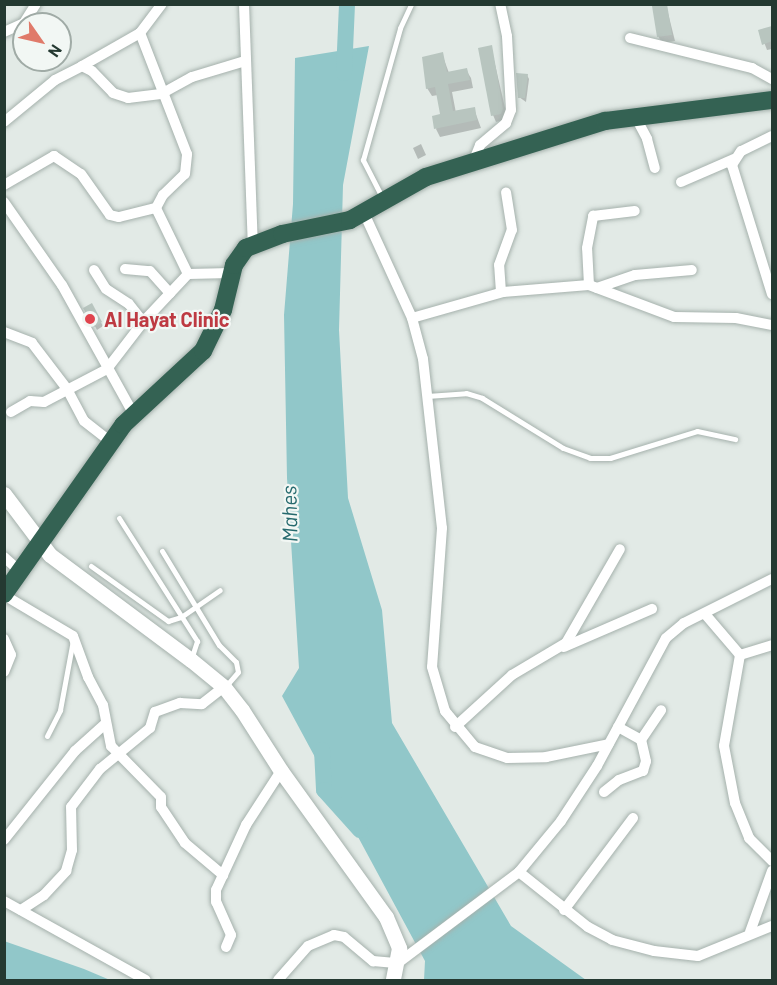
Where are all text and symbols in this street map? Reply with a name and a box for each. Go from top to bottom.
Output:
north arrow [12,12,72,72]
text: N [45,41,67,61]
place label: Al Hayat Clinic [104,307,230,331]
marker: Al Hayat Clinic [81,310,99,328]
water label: Mahes [276,485,302,543]

